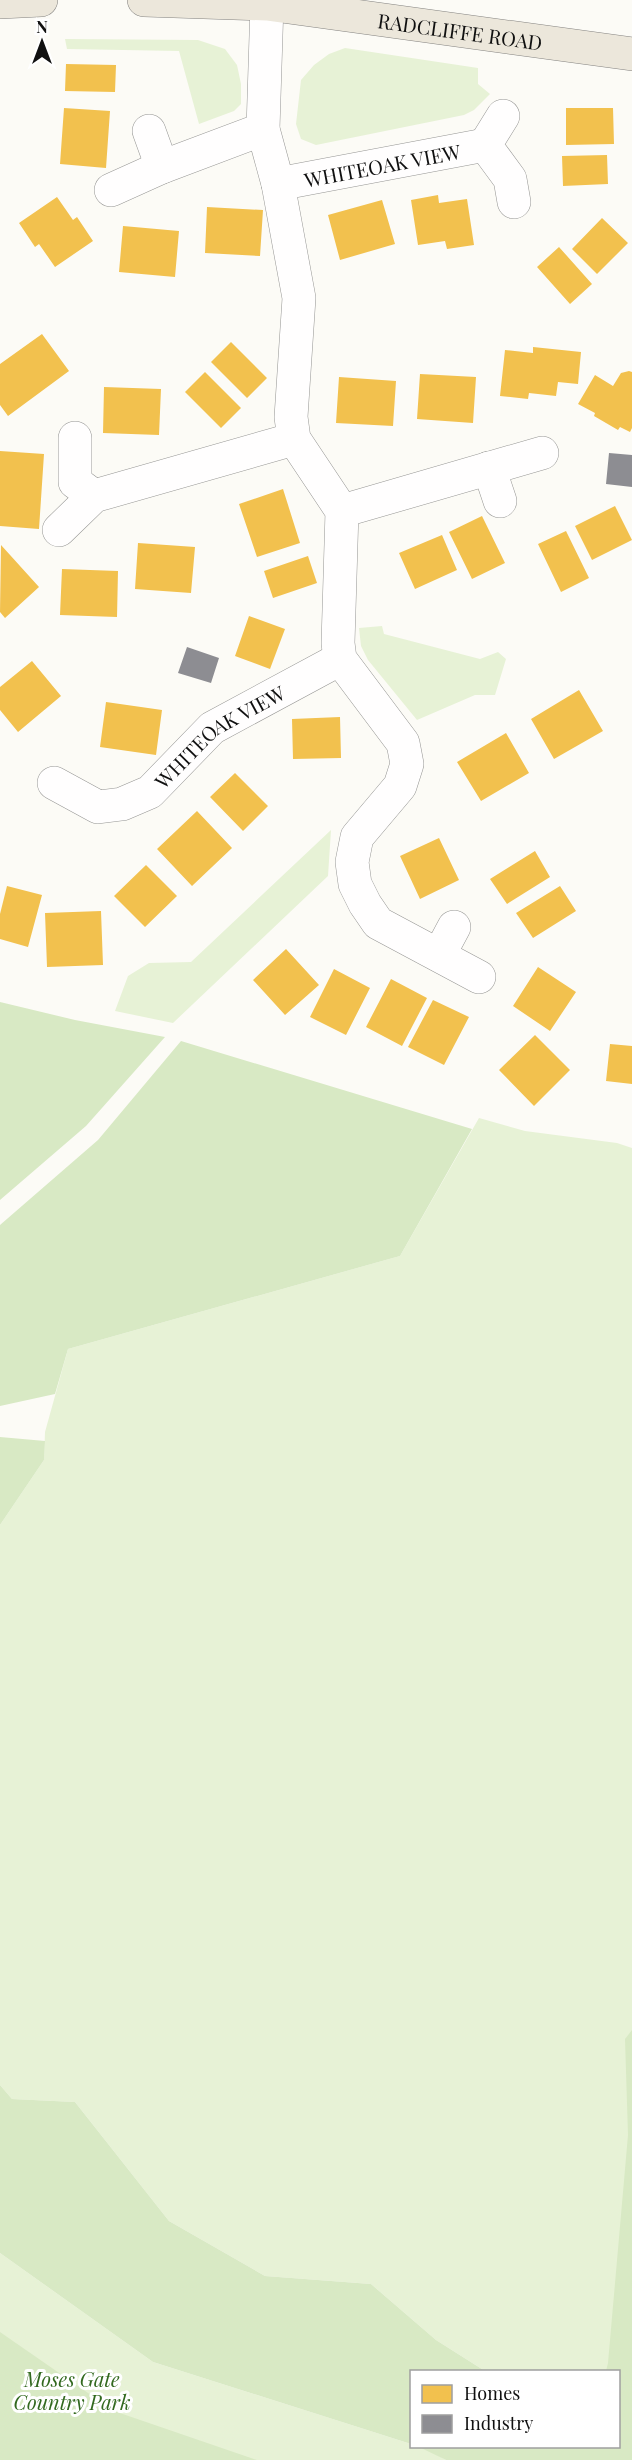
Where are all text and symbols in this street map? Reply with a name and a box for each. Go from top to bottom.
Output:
street label: RADCLIFFE ROAD [376,6,544,55]
north arrow [12,12,72,72]
text: N [36,16,48,37]
street label: WHITEOAK VIEW [301,136,463,192]
street label: WHITEOAK VIEW [147,678,290,794]
park label: Moses Gate Country Park [14,2365,130,2415]
legend [410,2370,620,2448]
text: Homes [464,2381,520,2405]
text: Industry [464,2411,533,2435]

